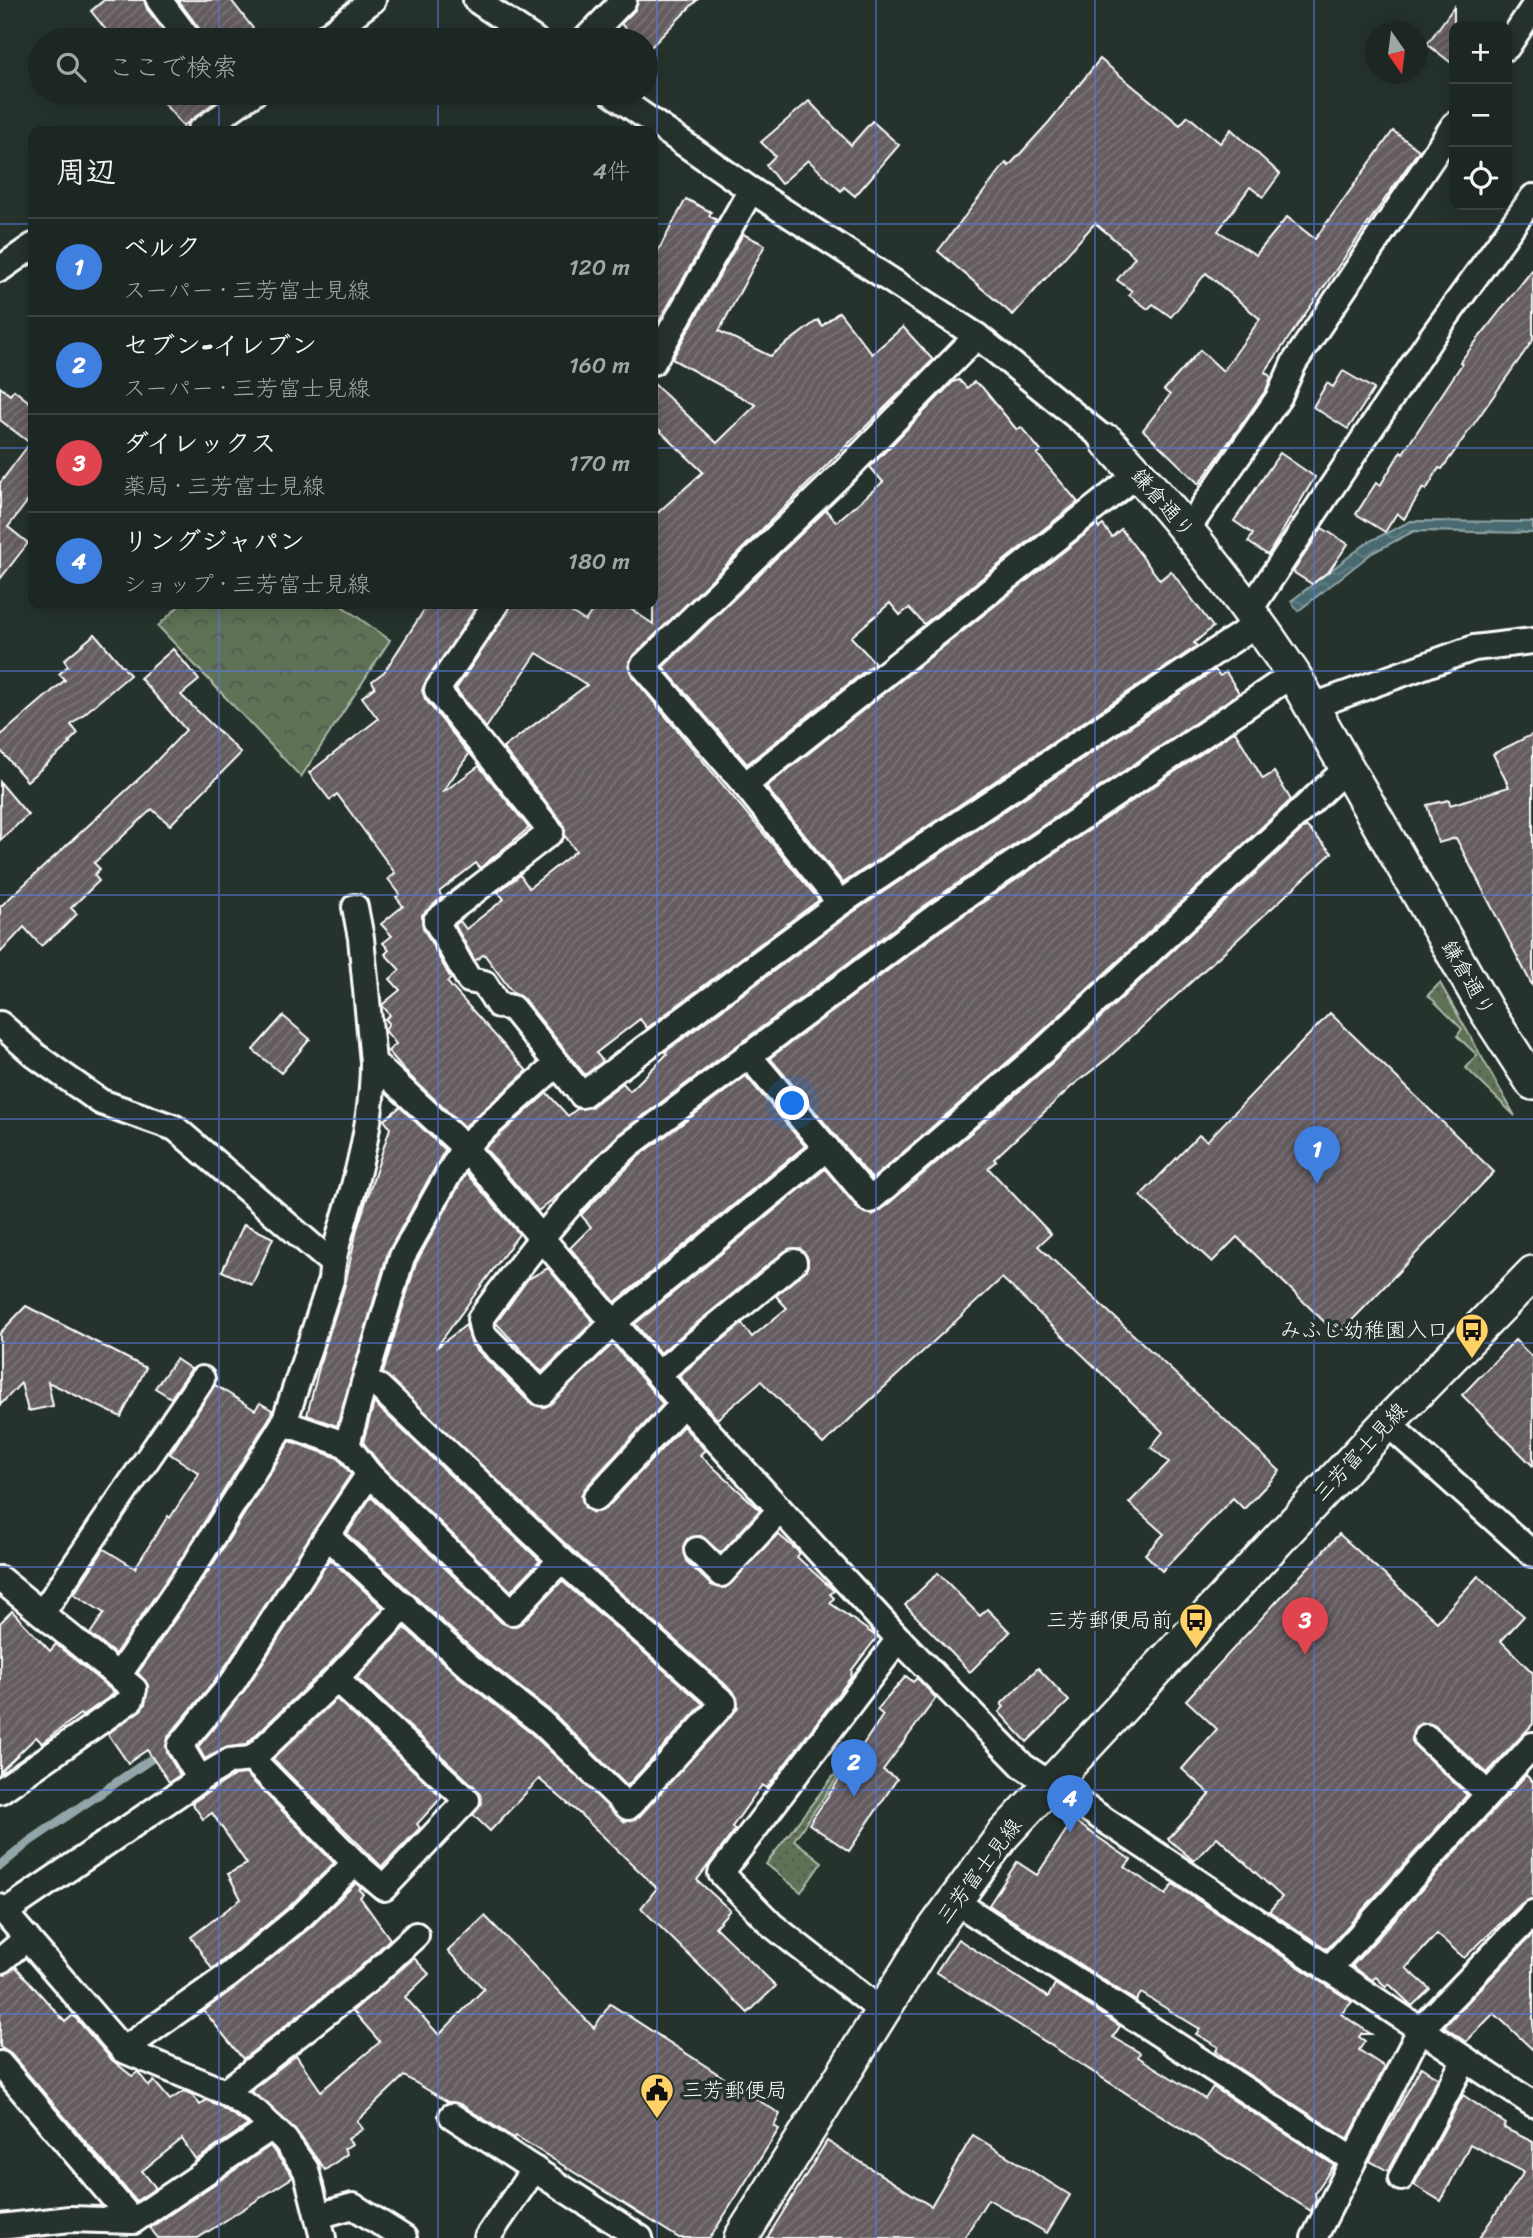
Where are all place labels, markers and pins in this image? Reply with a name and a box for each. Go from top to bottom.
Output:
pin: 1 [1294,1126,1340,1184]
place label: みふじ幼稚園入口 [1280,1311,1448,1349]
bus stop icon: みふじ幼稚園入口 [1453,1311,1491,1360]
pin: 3 [1282,1597,1328,1655]
place label: 三芳郵便局前 [1046,1601,1172,1639]
bus stop icon: 三芳郵便局前 [1177,1601,1215,1650]
pin: 2 [831,1739,877,1797]
pin: 4 [1047,1775,1093,1833]
public building icon: 三芳郵便局 [638,2071,676,2120]
place label: 三芳郵便局 [682,2071,787,2109]

